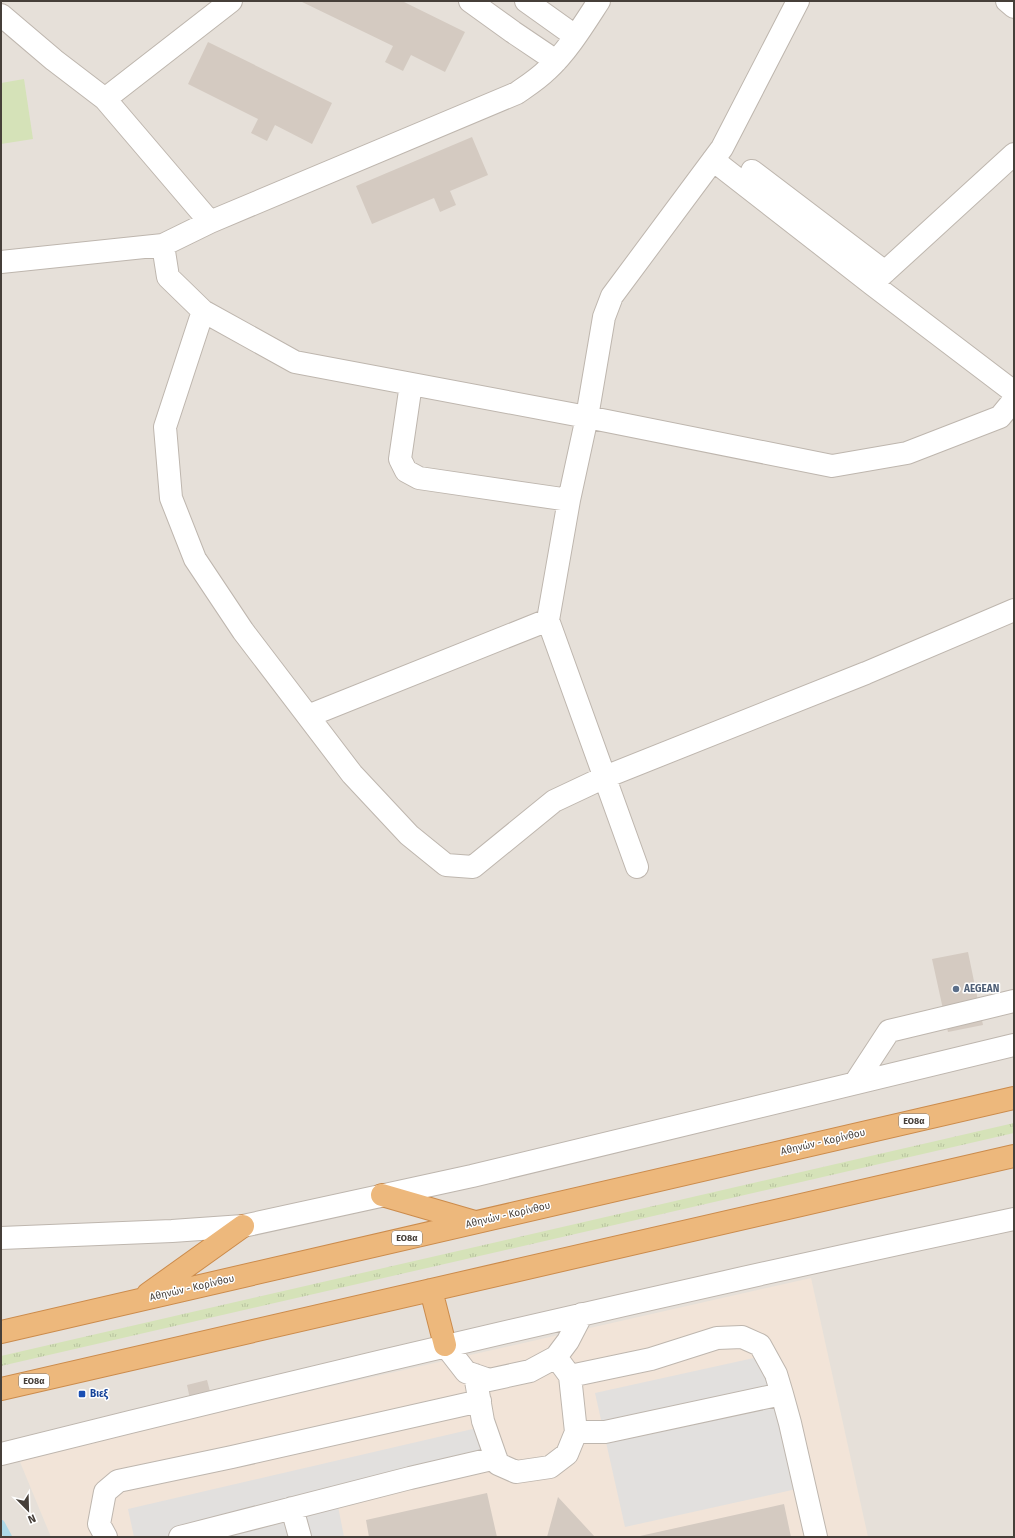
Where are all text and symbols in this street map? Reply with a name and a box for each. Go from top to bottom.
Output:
place label: AEGEAN [963,983,999,995]
marker: AEGEAN [951,984,961,994]
road number: ΕΟ8α [899,1114,929,1128]
street label: Αθηνών - Κορίνθου [779,1125,867,1158]
street label: Αθηνών - Κορίνθου [464,1198,552,1231]
road number: ΕΟ8α [392,1231,422,1245]
street label: Αθηνών - Κορίνθου [148,1271,236,1304]
road number: ΕΟ8α [19,1374,49,1388]
place label: Βιεξ [90,1388,109,1400]
marker: Βιεξ [77,1389,87,1399]
north arrow [8,1490,48,1530]
text: N [26,1511,38,1526]

